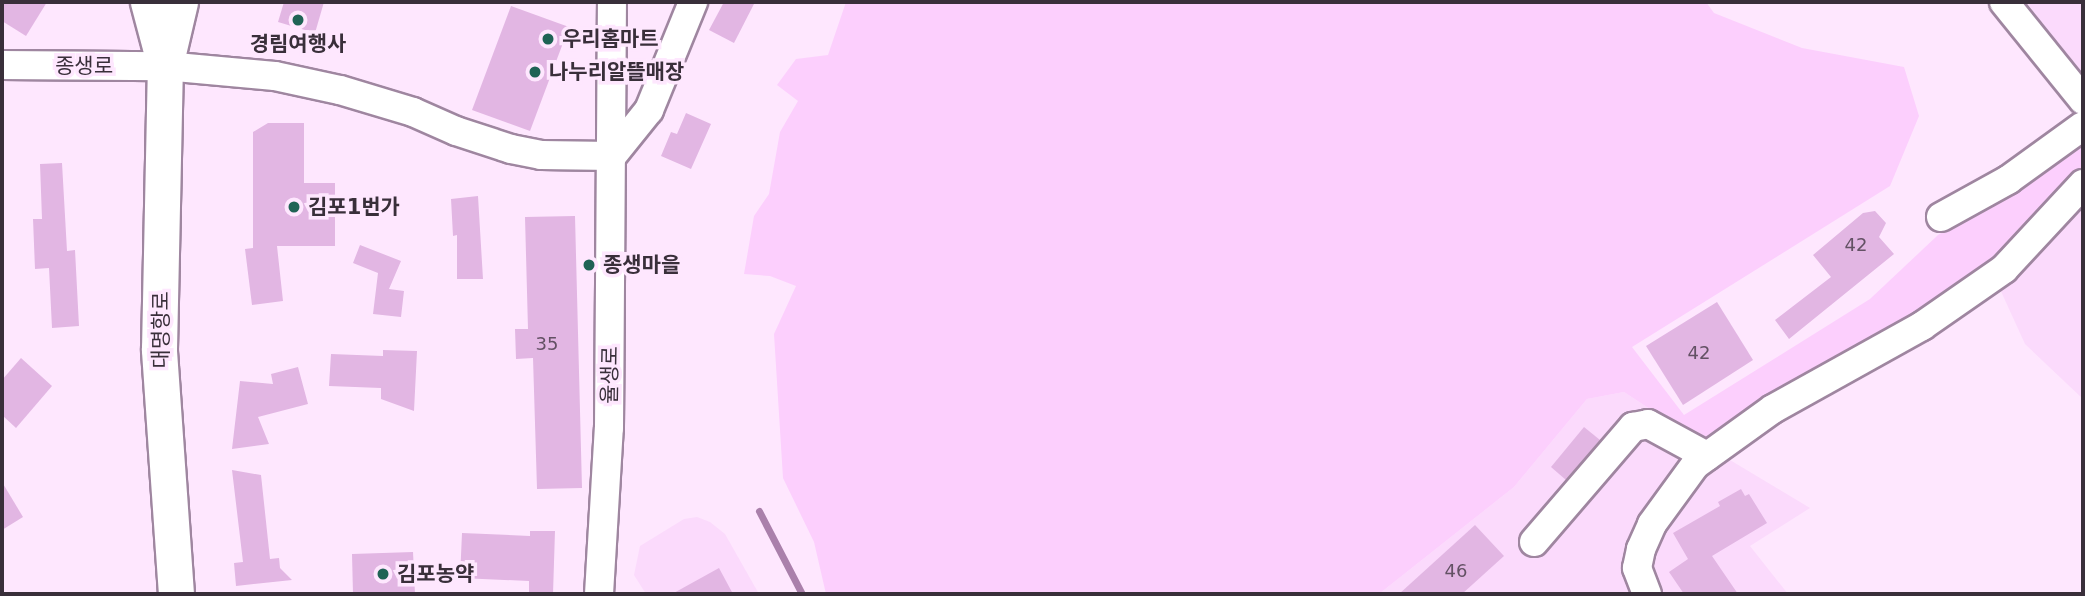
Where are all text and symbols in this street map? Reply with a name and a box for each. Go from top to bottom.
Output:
marker: 경림여행사 [290,12,306,28]
place label: 우리홈마트 [562,26,659,52]
place label: 경림여행사 [250,31,346,57]
marker: 우리홈마트 [540,31,556,47]
street label: 종생로 [55,53,113,79]
place label: 나누리알뜰매장 [549,59,684,85]
marker: 나누리알뜰매장 [527,64,543,80]
place label: 김포1번가 [308,194,400,220]
marker: 김포1번가 [286,199,302,215]
house number: 42 [1845,234,1867,256]
place label: 종생마을 [603,252,680,278]
marker: 종생마을 [581,257,597,273]
street label: 대명항로 [148,291,174,369]
house number: 35 [536,333,558,355]
house number: 42 [1688,342,1710,364]
street label: 율생로 [597,346,623,404]
house number: 46 [1445,560,1467,582]
place label: 김포농약 [397,561,474,587]
marker: 김포농약 [375,566,391,582]

